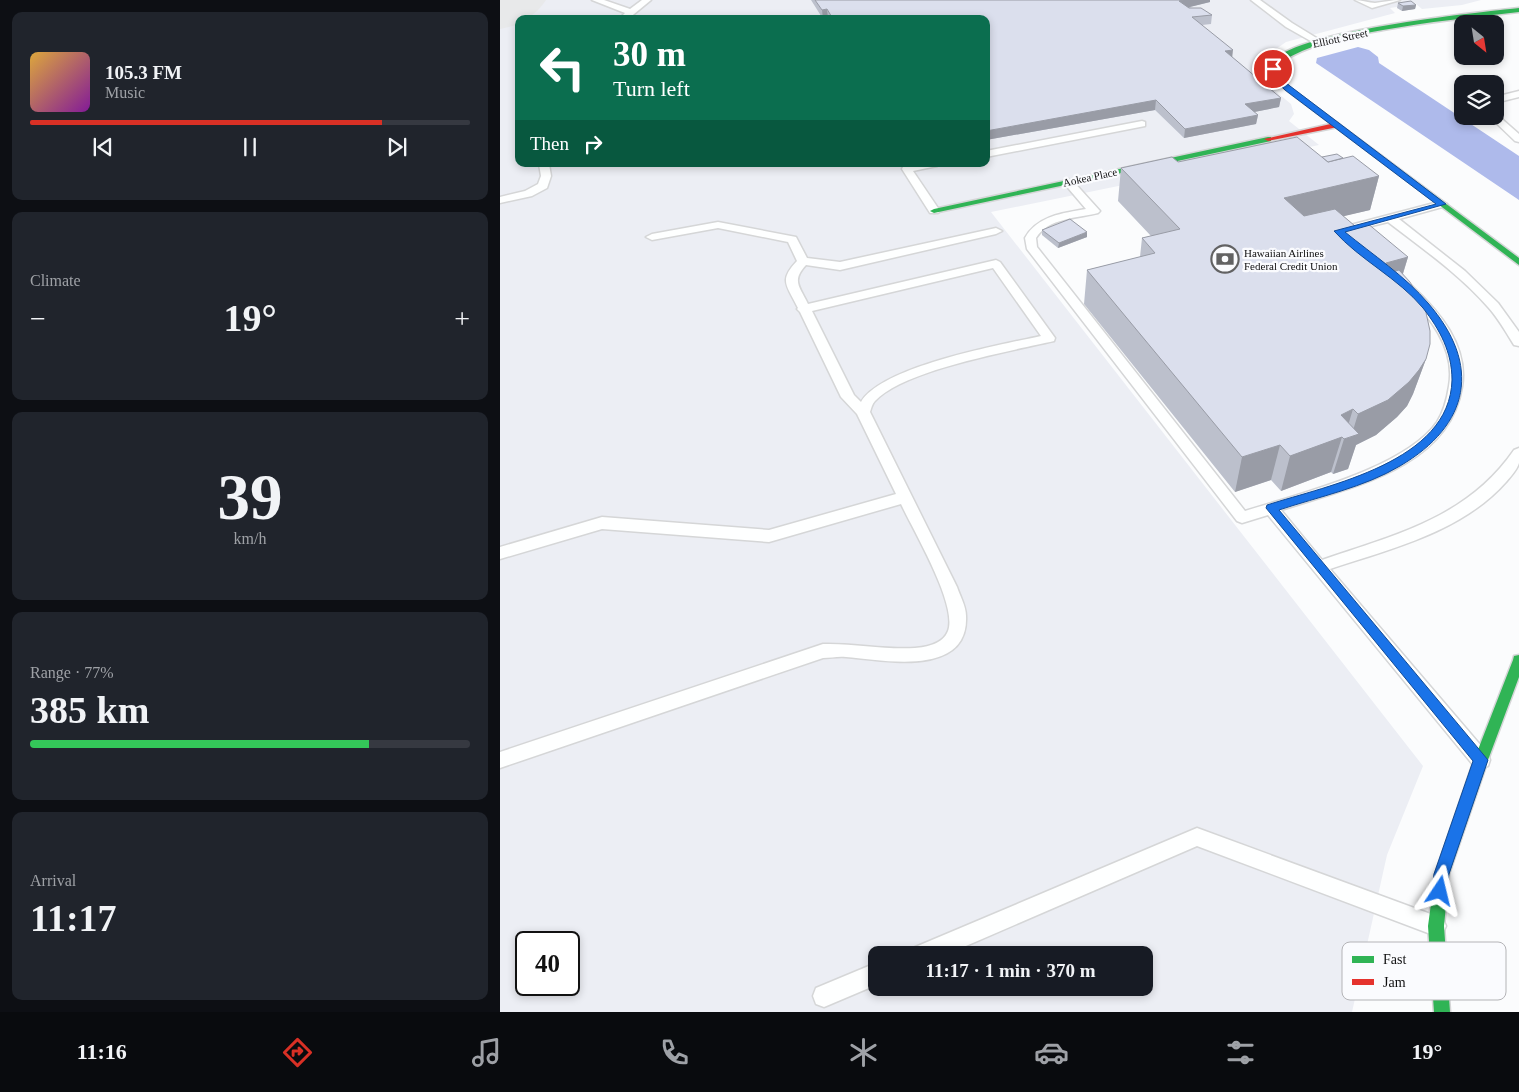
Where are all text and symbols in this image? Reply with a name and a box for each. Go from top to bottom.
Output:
north arrow [1454,15,1504,65]
map controls [1454,15,1504,125]
street label: Elliott Street [1311,26,1369,50]
icon: left [530,35,595,100]
text: 30 m [613,35,686,74]
pin [1252,48,1294,90]
icon: arrive [1259,55,1287,83]
text: 105.3 FM [105,62,182,83]
button: layers [1454,75,1504,125]
text: Turn left [613,76,690,101]
text: Music [105,84,145,101]
icon: right [579,130,607,158]
icon: previous [89,133,117,161]
icon: pause [236,133,264,161]
icon: next [383,133,411,161]
text: Then [530,133,569,154]
street label: Aokea Place [1062,165,1118,189]
bank icon: Hawaiian Airlines Federal Credit Union [1210,244,1240,274]
place label: Hawaiian Airlines Federal Credit Union [1244,247,1338,272]
text: Climate [30,272,81,289]
text: 19° [223,297,277,339]
text: − [30,303,46,334]
text: + [454,303,470,334]
text: 39 [218,461,283,533]
text: km/h [234,530,266,547]
text: Range · 77% [30,664,114,681]
text: 385 km [30,689,149,731]
position arrow [1413,864,1465,916]
text: Arrival [30,872,76,889]
text: 11:17 [30,897,117,939]
speed limit sign: 40 [515,931,580,996]
legend [1342,942,1506,1000]
text: Fast [1383,952,1406,967]
text: 11:17 · 1 min · 370 m [926,960,1095,981]
text: Jam [1383,975,1406,990]
icon: directions [280,1035,315,1070]
icon: music [469,1035,504,1070]
icon: phone [657,1035,692,1070]
icon: climate [846,1035,881,1070]
icon: car [1034,1035,1069,1070]
icon: filters [1223,1035,1258,1070]
text: 11:16 [77,1039,127,1064]
text: 19° [1411,1039,1442,1064]

